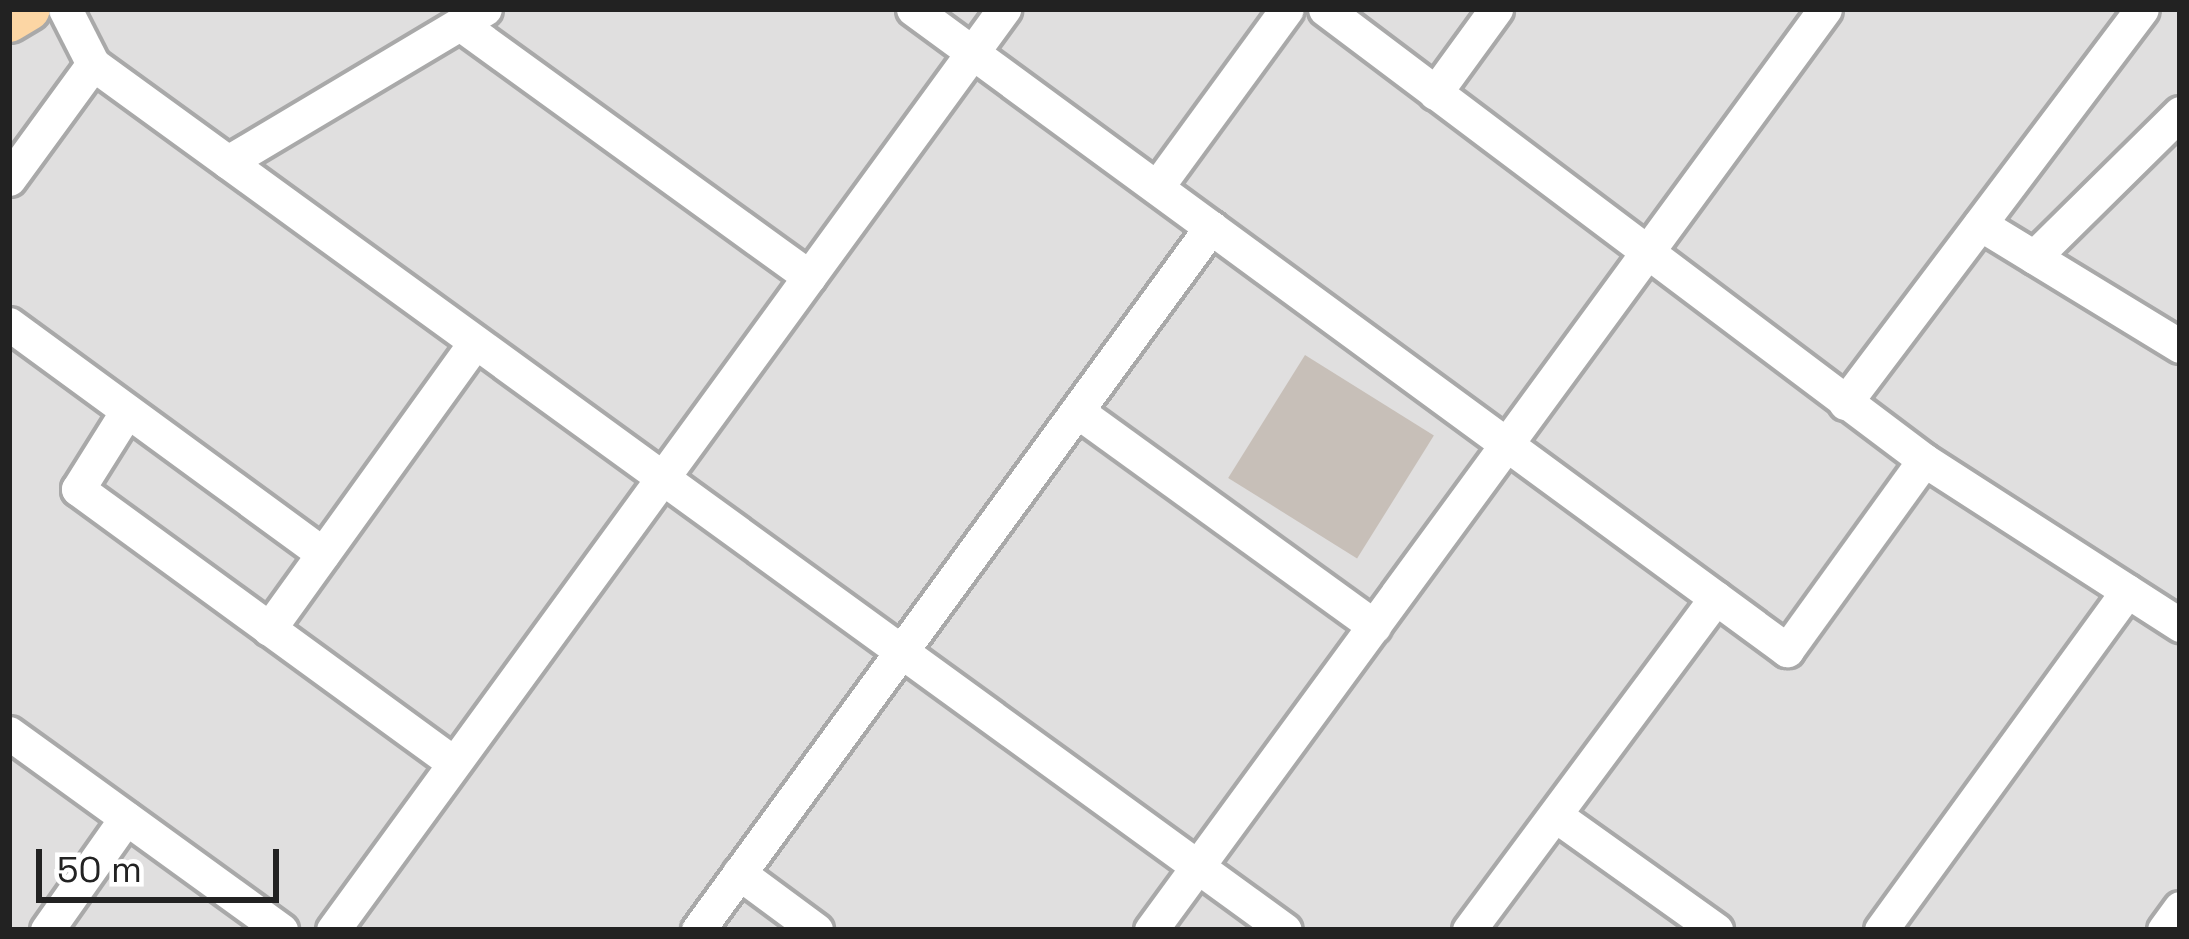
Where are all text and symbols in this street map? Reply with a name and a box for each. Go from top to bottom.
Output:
scale bar [42,825,285,899]
text: 50 m [57,847,142,893]

